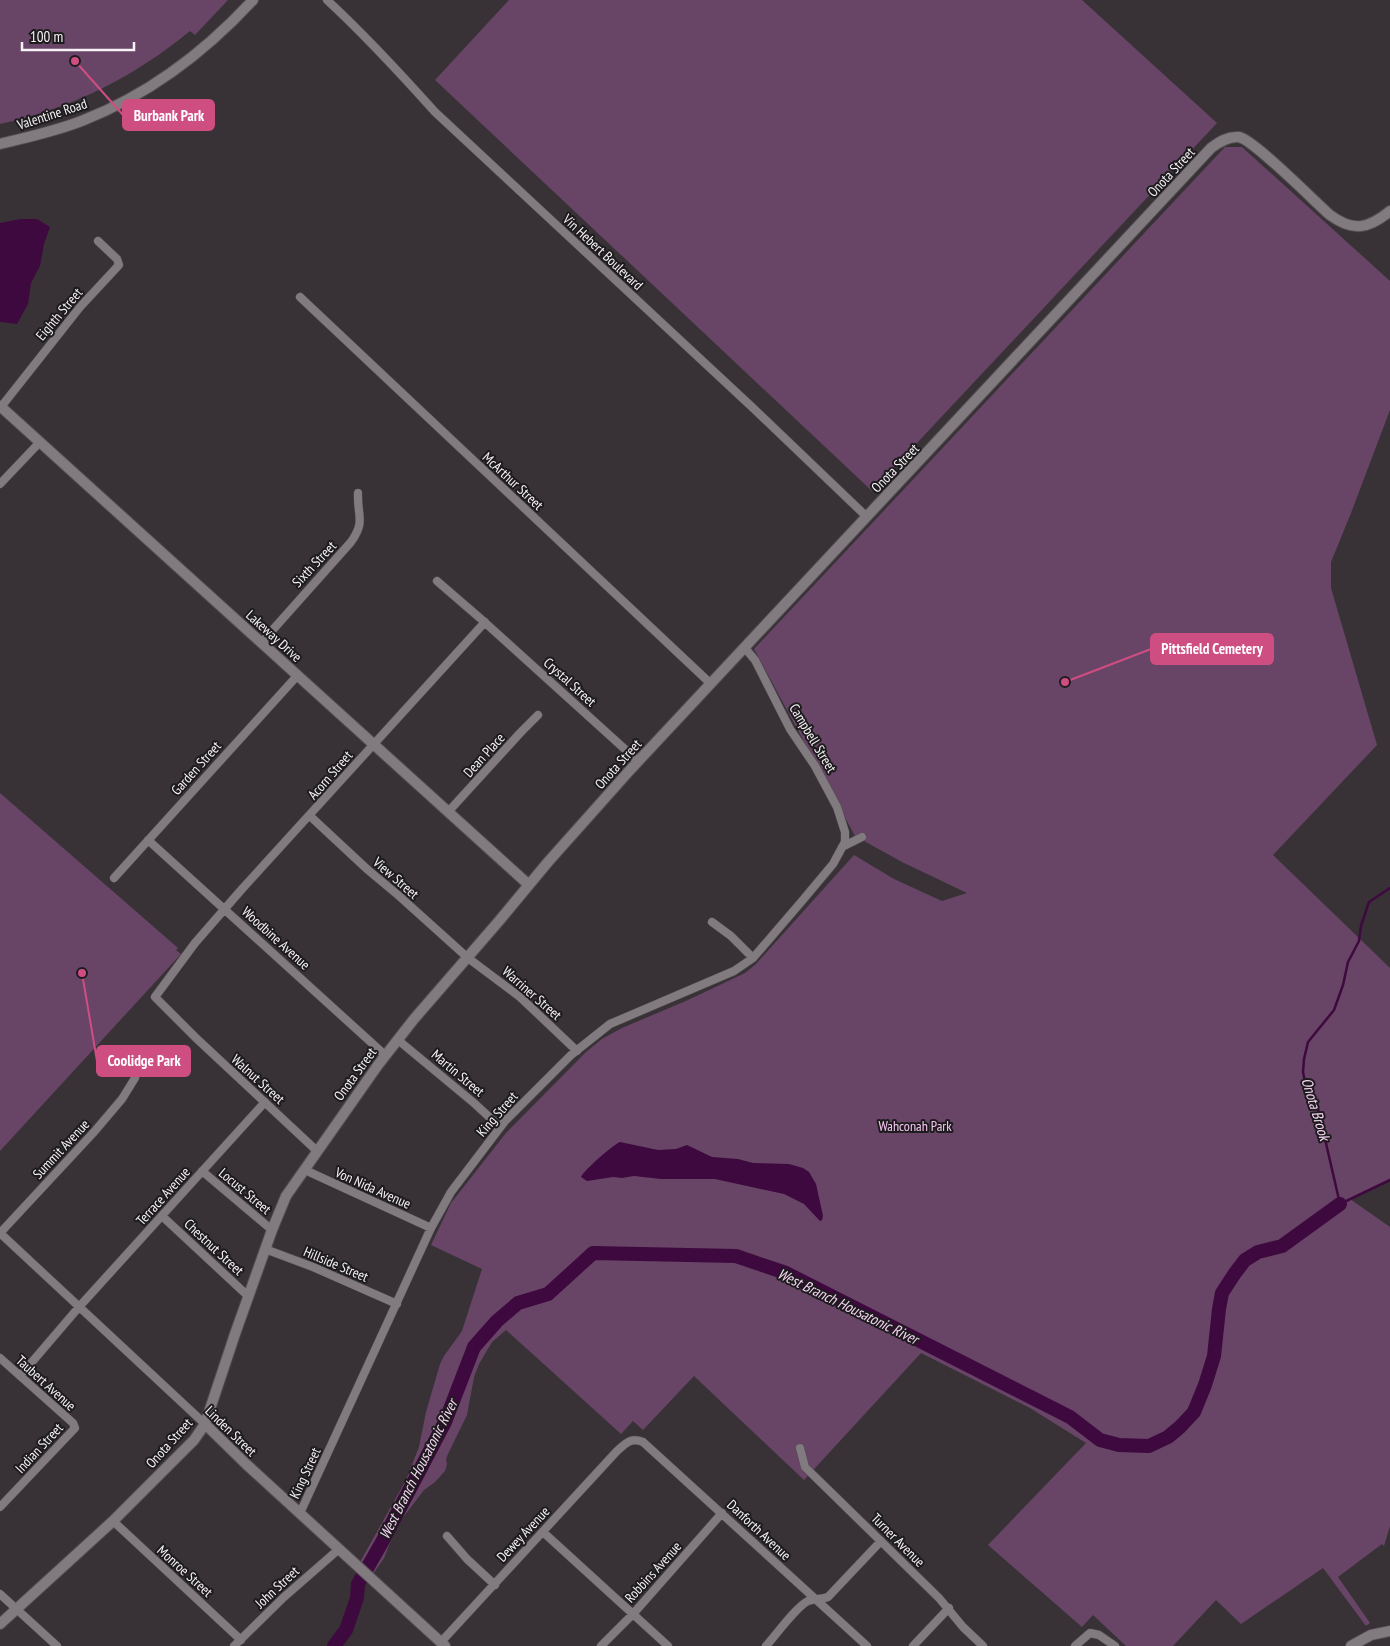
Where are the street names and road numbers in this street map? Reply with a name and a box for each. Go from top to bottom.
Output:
street label: Valentine Road [14,94,89,134]
street label: Onota Street [1144,143,1199,201]
street label: Vin Hebert Boulevard [558,210,647,294]
street label: Eighth Street [32,284,86,344]
street label: Onota Street [867,440,923,496]
street label: McArthur Street [479,448,547,514]
street label: Sixth Street [288,537,340,591]
street label: Lakeway Drive [242,606,306,666]
street label: Crystal Street [540,654,600,710]
street label: Campbell Street [785,700,841,776]
street label: Dean Place [459,729,509,781]
street label: Onota Street [591,735,645,793]
street label: Garden Street [167,737,225,799]
street label: Acorn Street [304,747,356,803]
street label: View Street [369,852,423,903]
street label: Woodbine Avenue [238,903,314,974]
street label: Warriner Street [499,962,566,1024]
street label: Onota Street [330,1044,380,1104]
street label: Martin Street [428,1046,488,1100]
street label: Walnut Street [228,1050,289,1108]
street label: King Street [472,1088,522,1140]
street label: Summit Avenue [29,1115,93,1183]
street label: Terrace Avenue [132,1163,194,1229]
street label: Von Nida Avenue [331,1163,414,1213]
street label: Locust Street [215,1164,275,1218]
street label: Chestnut Street [180,1215,248,1279]
street label: Hillside Street [301,1242,371,1286]
street label: Taubert Avenue [12,1351,80,1415]
street label: Linden Street [201,1402,261,1460]
street label: Onota Street [142,1414,196,1472]
street label: Indian Street [11,1419,67,1477]
street label: King Street [285,1445,325,1501]
street label: Danforth Avenue [723,1496,795,1564]
street label: Dewey Avenue [493,1502,553,1566]
street label: Turner Avenue [867,1509,929,1571]
street label: Robbins Avenue [621,1537,685,1606]
street label: Monroe Street [153,1541,217,1601]
street label: John Street [250,1562,303,1613]

